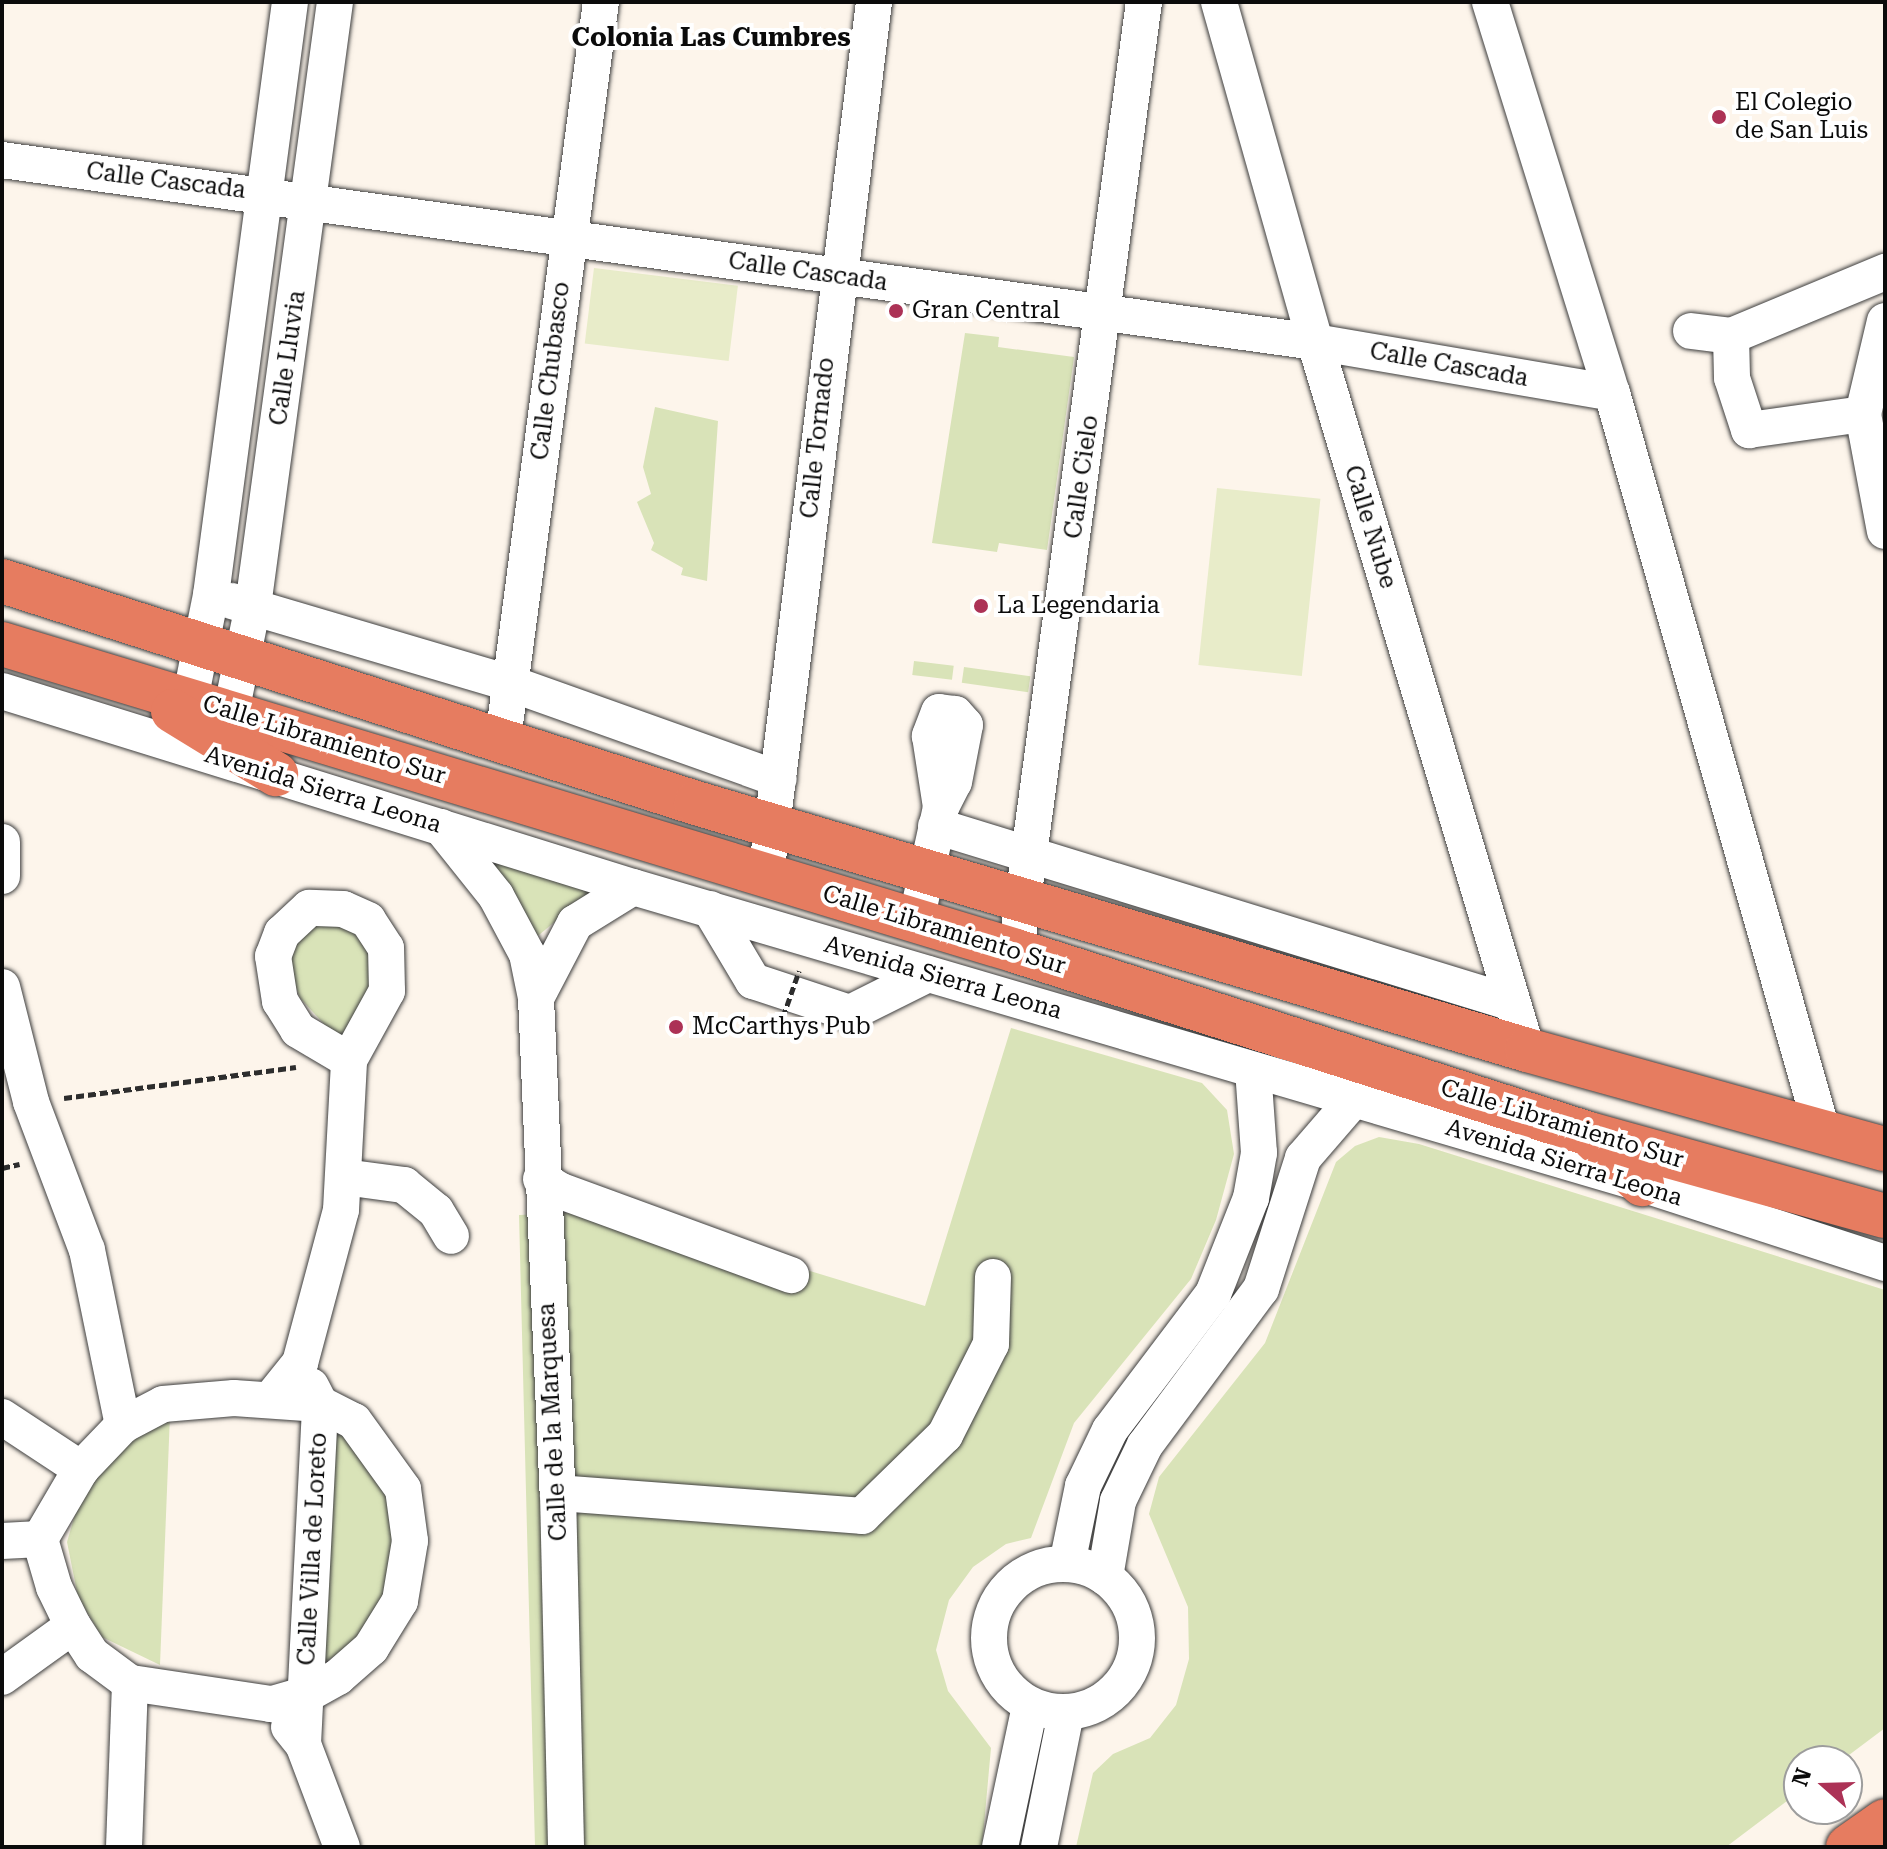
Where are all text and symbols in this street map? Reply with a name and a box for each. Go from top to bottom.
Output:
district label: Colonia Las Cumbres [571,22,851,54]
place label: El Colegio de San Luis [1735,89,1868,145]
marker: El Colegio de San Luis [1710,108,1728,126]
street label: Calle Cascada [85,157,247,205]
street label: Calle Cascada [727,247,889,297]
street label: Calle Chubasco [526,280,576,462]
street label: Calle Lluvia [264,289,312,427]
place label: Gran Central [912,297,1060,325]
marker: Gran Central [887,302,905,320]
street label: Calle Cascada [1368,337,1530,393]
street label: Calle Tornado [795,356,841,520]
street label: Calle Cielo [1059,413,1105,541]
street label: Calle Nube [1338,462,1402,592]
place label: La Legendaria [997,592,1160,620]
marker: La Legendaria [972,597,990,615]
street label: Calle Libramiento Sur [199,689,449,791]
street label: Avenida Sierra Leona [201,740,445,840]
street label: Calle Libramiento Sur [819,879,1069,981]
street label: Avenida Sierra Leona [821,930,1065,1026]
place label: McCarthys Pub [692,1013,871,1041]
marker: McCarthys Pub [667,1018,685,1036]
street label: Calle Libramiento Sur [1437,1073,1687,1175]
street label: Avenida Sierra Leona [1442,1113,1686,1213]
street label: Calle de la Marquesa [532,1302,574,1542]
street label: Calle Villa de Loreto [293,1432,333,1666]
north arrow [1783,1745,1863,1825]
text: N [1787,1765,1816,1790]

